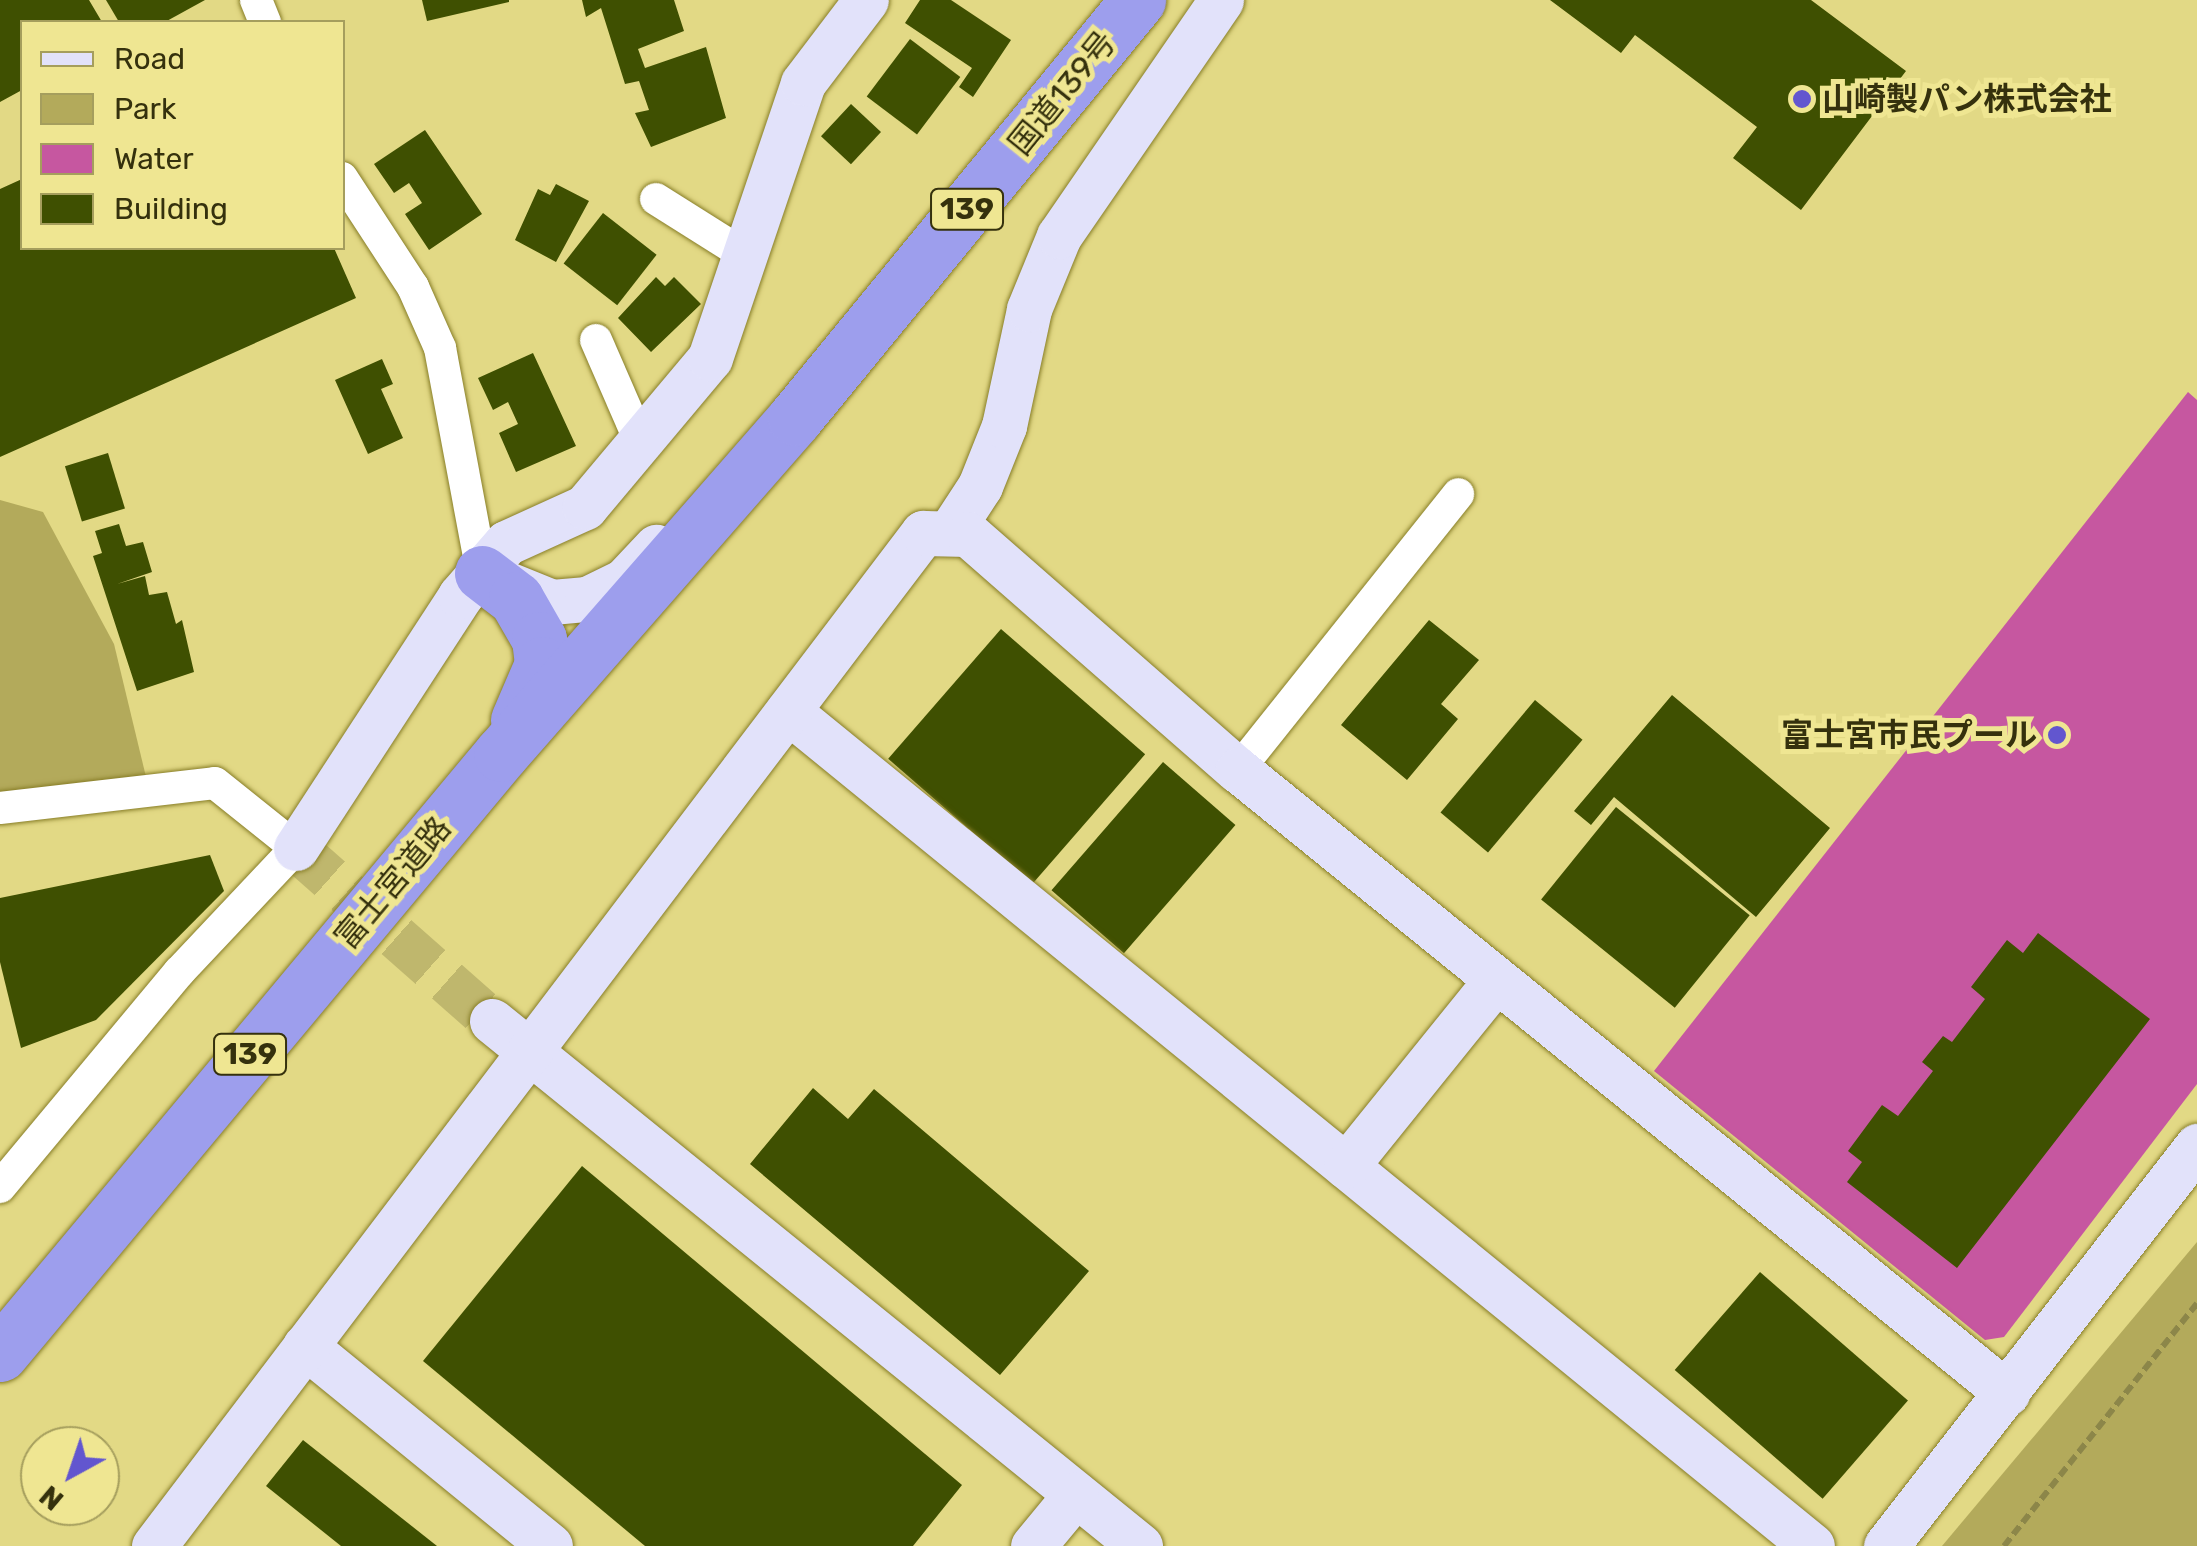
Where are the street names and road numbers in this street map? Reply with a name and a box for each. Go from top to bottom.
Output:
street label: 国道139号 [1001,23,1123,163]
road number: 139 [930,184,1004,234]
street label: 富士宮道路 [327,809,459,957]
road number: 139 [212,1029,288,1079]

